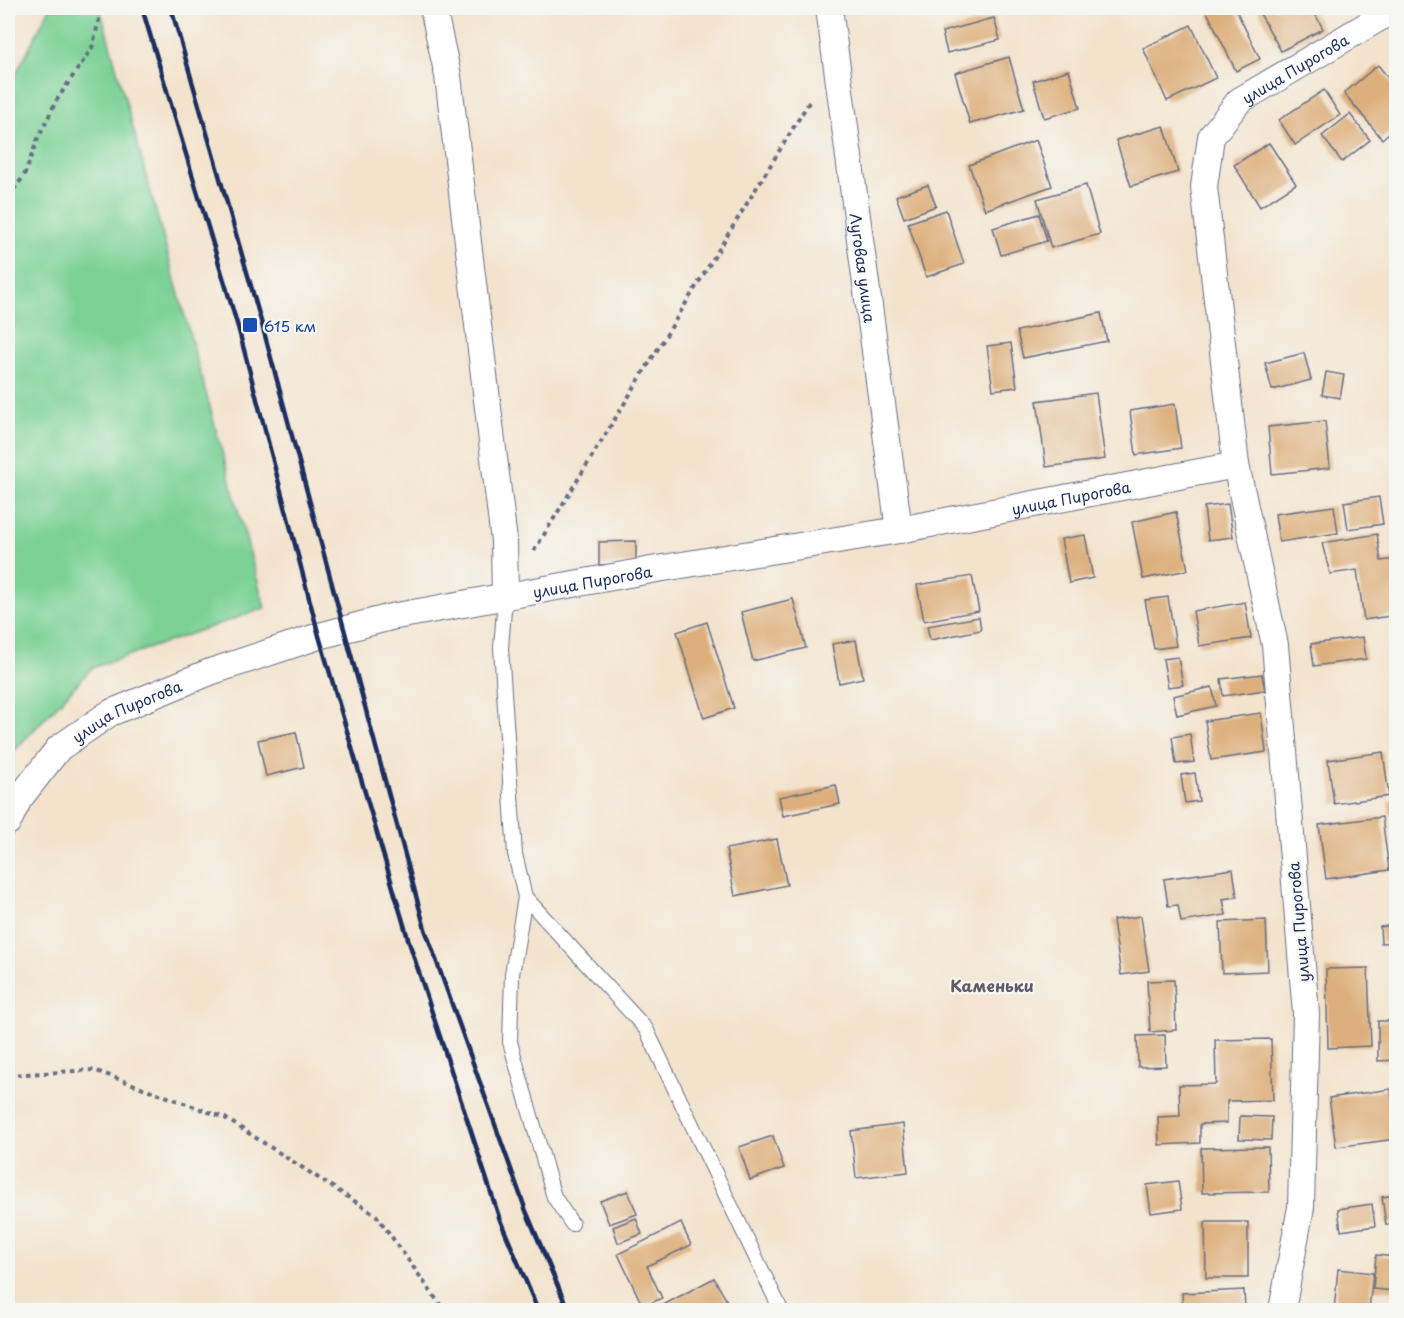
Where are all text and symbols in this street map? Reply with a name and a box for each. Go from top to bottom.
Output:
street label: улица Пирогова [1237,27,1353,109]
street label: Луговая улица [845,211,883,324]
place label: 615 км [264,314,316,337]
marker: 615 км [241,316,259,334]
street label: улица Пирогова [1009,474,1133,520]
street label: улица Пирогова [531,558,654,603]
street label: улица Пирогова [67,673,185,748]
street label: улица Пирогова [1281,860,1315,983]
district label: Каменьки [950,973,1034,997]

